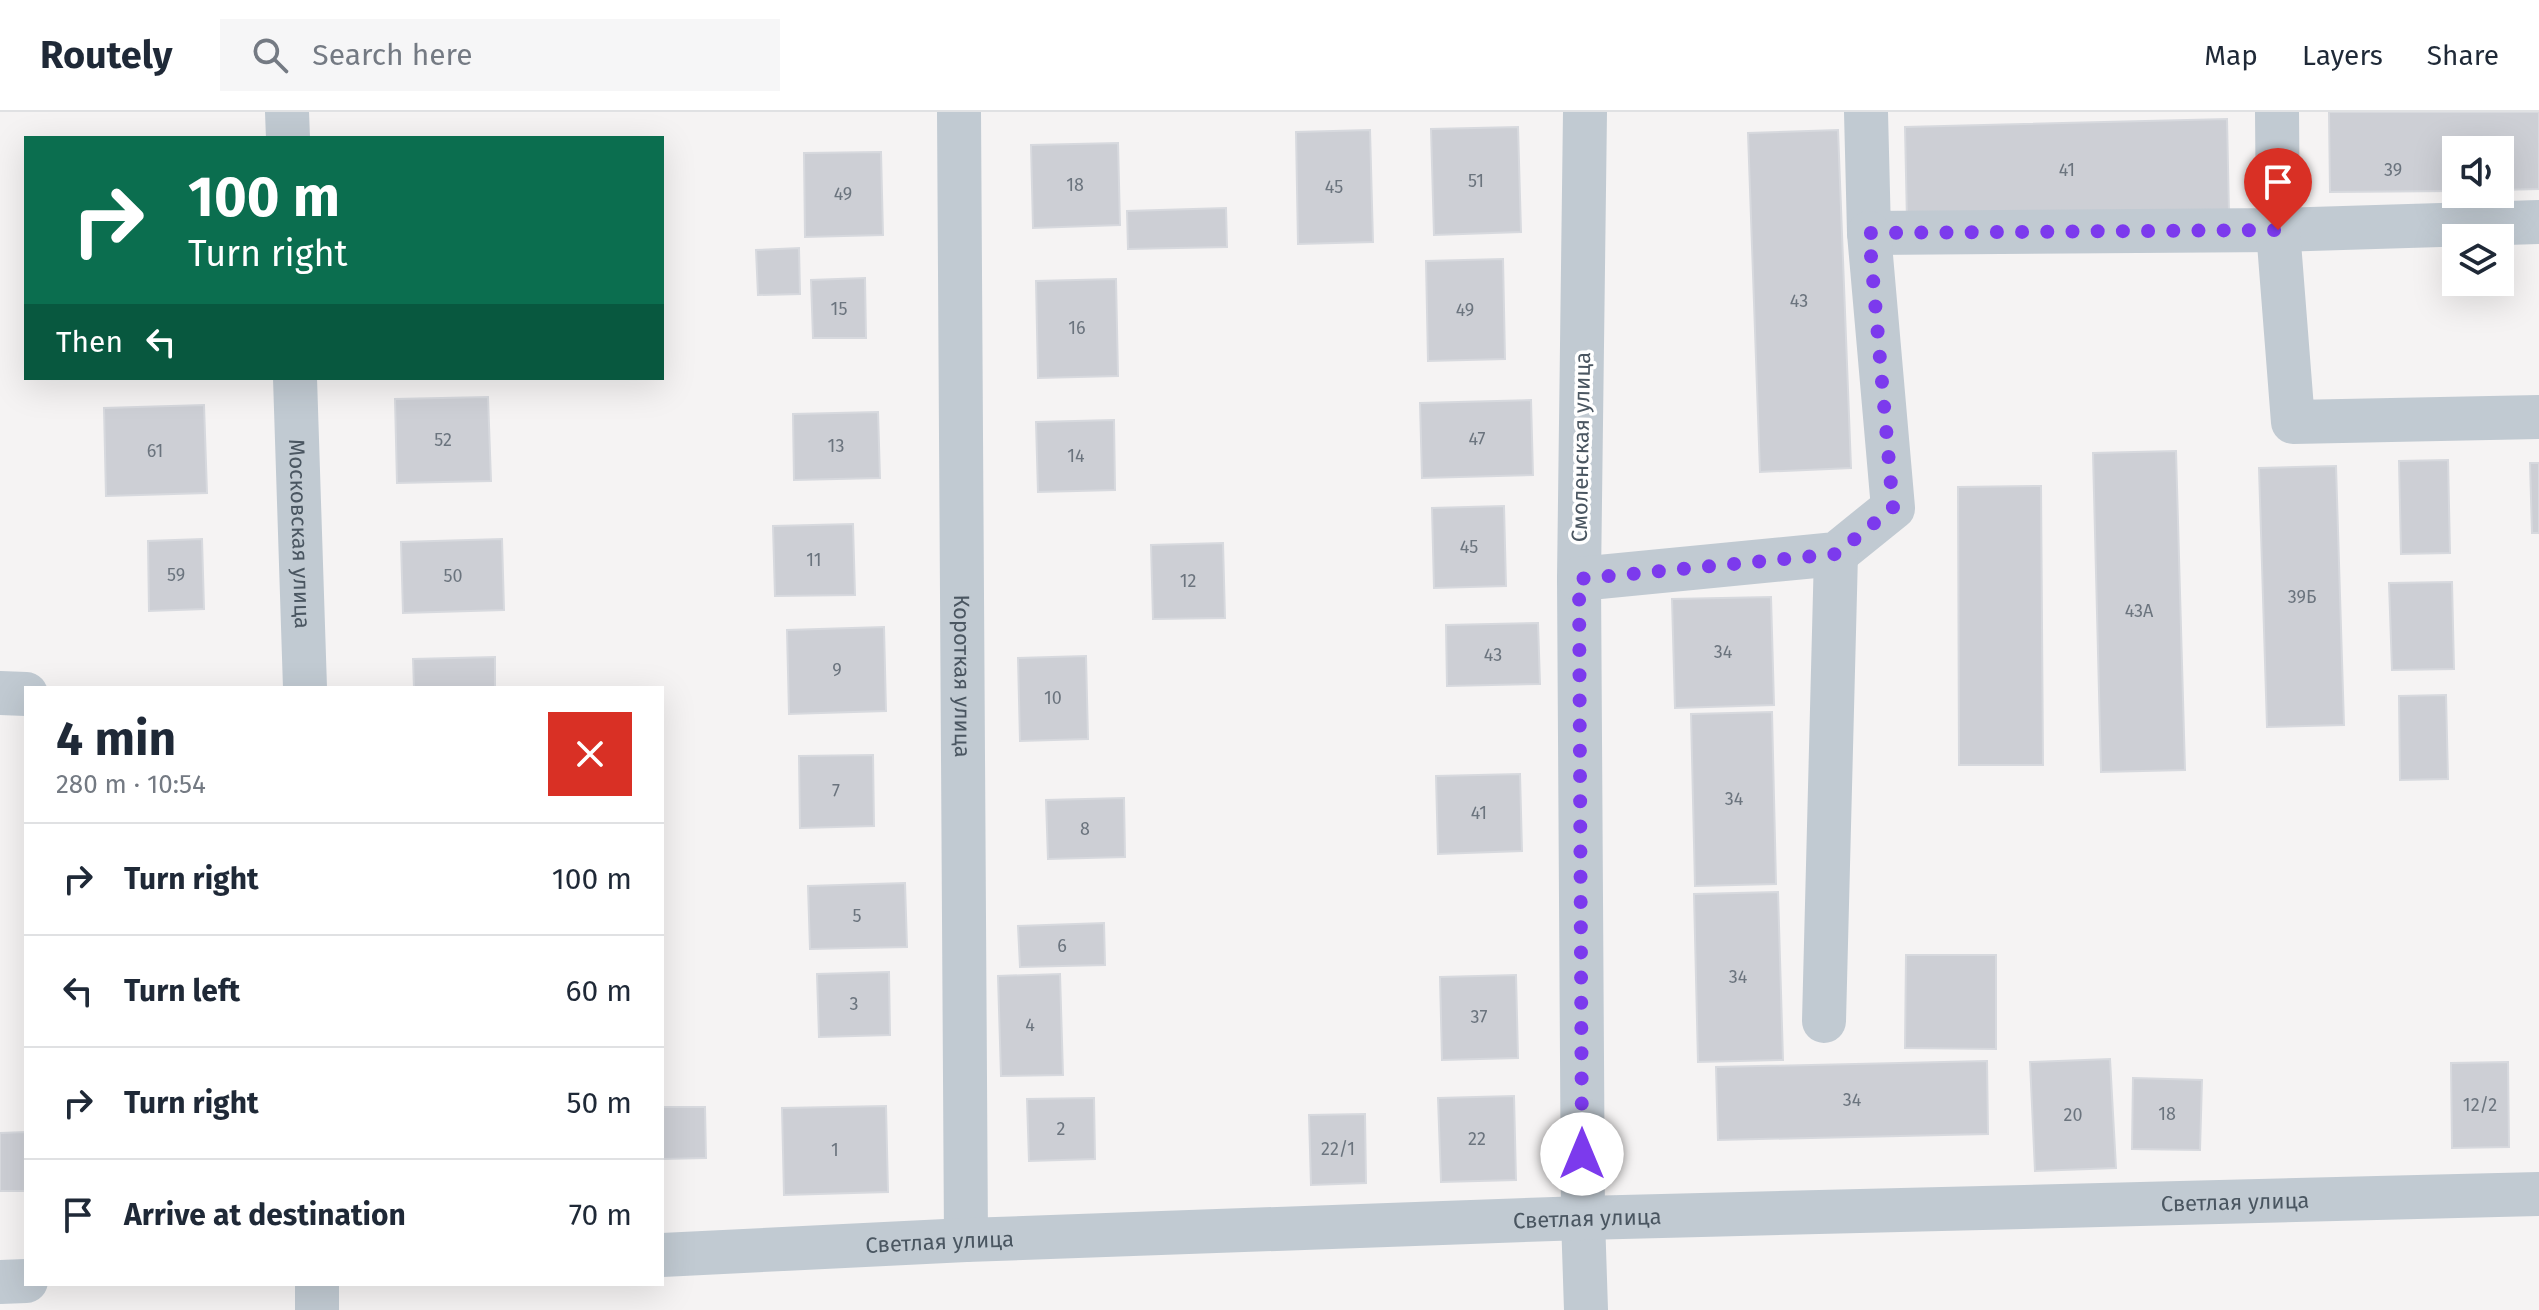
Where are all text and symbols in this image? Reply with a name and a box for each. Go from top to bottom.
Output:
search box [220,19,780,91]
text: Routely [40,32,172,78]
icon: search [248,33,292,77]
text: Search here [312,37,473,73]
text: Map [2204,39,2258,72]
text: Layers [2302,39,2383,72]
text: Share [2427,39,2499,72]
map controls [2442,136,2514,296]
button: sound [2442,136,2514,208]
pin [2244,148,2312,230]
house number: 41 [2059,159,2075,181]
house number: 39 [2384,159,2402,181]
icon: arrive [2256,160,2300,204]
text: 100 m [188,164,340,231]
icon: right [56,168,160,272]
house number: 51 [1468,170,1484,192]
house number: 18 [1066,174,1084,196]
house number: 45 [1325,176,1343,198]
house number: 49 [834,183,852,205]
button: layers [2442,224,2514,296]
text: Turn right [188,232,348,276]
house number: 43 [1790,290,1808,312]
house number: 15 [831,298,847,320]
house number: 49 [1456,299,1474,321]
house number: 16 [1068,317,1086,339]
icon: left [139,320,183,364]
text: Then [56,324,123,360]
street label: Смоленская улица [1566,352,1596,542]
house number: 47 [1468,428,1486,450]
house number: 52 [434,429,452,451]
house number: 13 [828,435,844,457]
street label: Московская улица [283,439,317,629]
house number: 61 [147,440,163,462]
house number: 14 [1067,445,1085,467]
house number: 45 [1460,536,1478,558]
house number: 11 [806,549,822,571]
house number: 59 [167,564,185,586]
house number: 50 [443,565,463,587]
house number: 12 [1180,570,1196,592]
house number: 39Б [2288,586,2316,608]
street label: Короткая улица [948,594,977,758]
house number: 43А [2125,600,2154,622]
house number: 34 [1714,641,1733,663]
house number: 43 [1484,644,1502,666]
house number: 9 [832,659,842,681]
house number: 10 [1044,687,1062,709]
text: 4 min [56,710,176,768]
button: close [548,712,632,796]
text: 280 m · 10:54 [56,769,206,800]
house number: 7 [832,780,840,802]
house number: 34 [1725,788,1744,810]
house number: 41 [1471,802,1487,824]
house number: 8 [1080,818,1090,840]
icon: right [56,857,100,901]
text: Turn right [124,861,259,897]
text: 100 m [552,861,632,897]
house number: 5 [852,905,862,927]
house number: 6 [1057,935,1067,957]
house number: 34 [1729,966,1748,988]
icon: left [56,969,100,1013]
text: Turn left [124,973,240,1009]
text: 60 m [566,973,632,1009]
house number: 3 [850,993,858,1015]
house number: 37 [1471,1006,1487,1028]
house number: 4 [1025,1014,1035,1036]
icon: right [56,1081,100,1125]
text: Turn right [124,1085,259,1121]
text: 50 m [567,1085,632,1121]
house number: 34 [1843,1089,1862,1111]
house number: 12/2 [2463,1094,2497,1116]
house number: 18 [2158,1103,2176,1125]
house number: 20 [2064,1104,2082,1126]
position arrow [1540,1112,1624,1196]
house number: 2 [1057,1118,1066,1140]
house number: 22 [1468,1128,1486,1150]
house number: 22/1 [1321,1138,1355,1160]
house number: 1 [831,1139,839,1161]
street label: Светлая улица [2160,1186,2310,1217]
icon: arrive [56,1193,100,1237]
text: Arrive at destination [124,1197,406,1233]
text: 70 m [569,1197,632,1233]
street label: Светлая улица [1513,1203,1662,1234]
street label: Светлая улица [865,1225,1014,1258]

